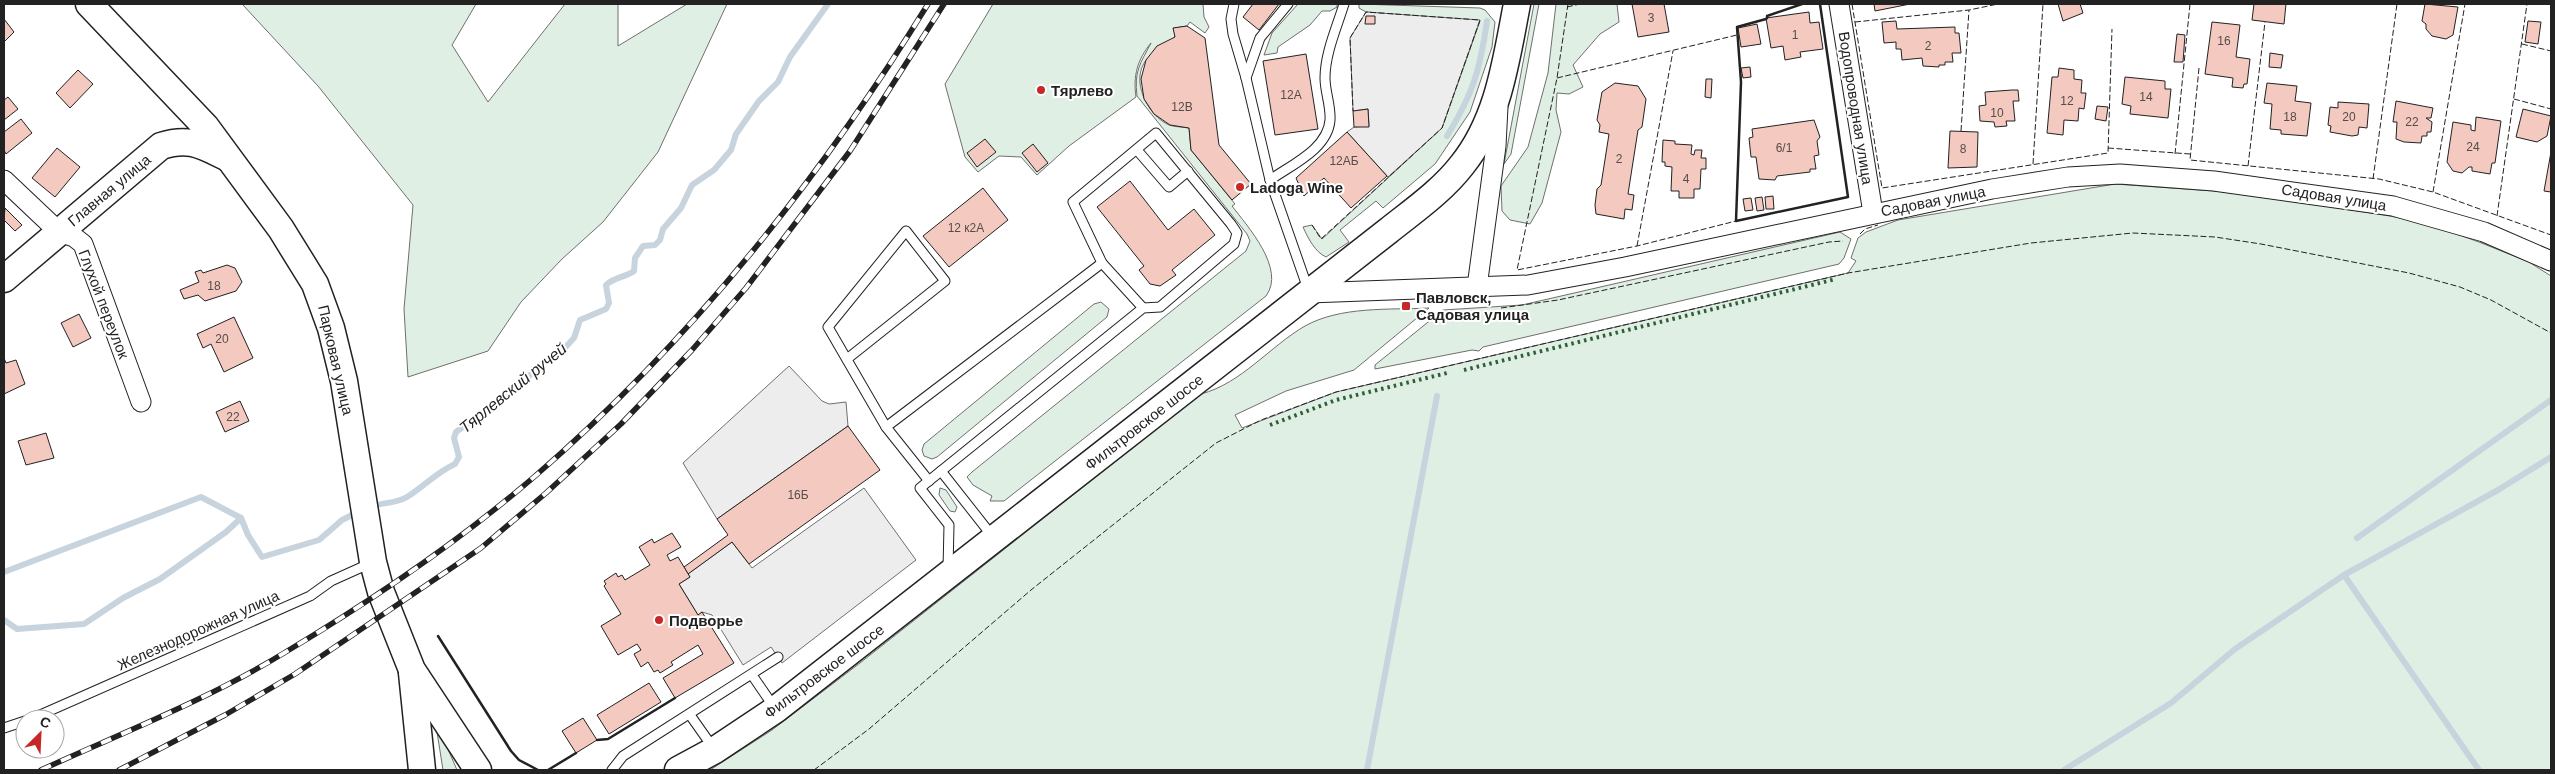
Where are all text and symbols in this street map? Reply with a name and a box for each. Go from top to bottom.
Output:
house number: 3 [1648,11,1655,25]
house number: 1 [1792,28,1799,42]
street label: Водопроводная улица [1836,30,1877,186]
house number: 16 [2217,34,2231,48]
house number: 2 [1925,39,1932,53]
place label: Тярлево [1051,82,1113,99]
marker: Тярлево [1035,84,1047,96]
house number: 12А [1280,88,1302,102]
house number: 14 [2139,90,2153,104]
house number: 12 [2060,94,2074,108]
house number: 12В [1171,100,1193,114]
house number: 10 [1990,106,2004,120]
house number: 18 [2283,110,2297,124]
house number: 20 [2342,110,2356,124]
house number: 22 [2405,115,2419,129]
house number: 24 [2466,140,2480,154]
house number: 6/1 [1776,141,1793,155]
house number: 8 [1960,142,1967,156]
street label: Главная улица [64,150,154,229]
house number: 2 [1616,152,1623,166]
house number: 12АБ [1329,154,1359,168]
house number: 4 [1683,172,1690,186]
place label: Ladoga Wine [1250,179,1343,196]
street label: Садовая улица [2280,180,2388,214]
marker: Ladoga Wine [1234,181,1246,193]
street label: Садовая улица [1879,182,1987,219]
house number: 12 к2А [948,221,984,235]
street label: Глухой переулок [75,247,133,361]
house number: 18 [207,279,221,293]
place label: Павловск, Садовая улица [1416,289,1530,323]
marker: Павловск, Садовая улица [1400,300,1412,312]
street label: Парковая улица [315,303,357,417]
house number: 20 [215,332,229,346]
water label: Тярлевский ручей [456,340,570,436]
street label: Фильтровское шоссе [1082,371,1206,473]
house number: 22 [226,410,240,424]
house number: 16Б [787,488,809,502]
street label: Железнодорожная улица [114,586,282,673]
place label: Подворье [669,612,743,629]
marker: Подворье [653,614,665,626]
street label: Фильтровское шоссе [761,620,887,722]
north arrow [15,709,65,759]
text: С [37,713,53,731]

